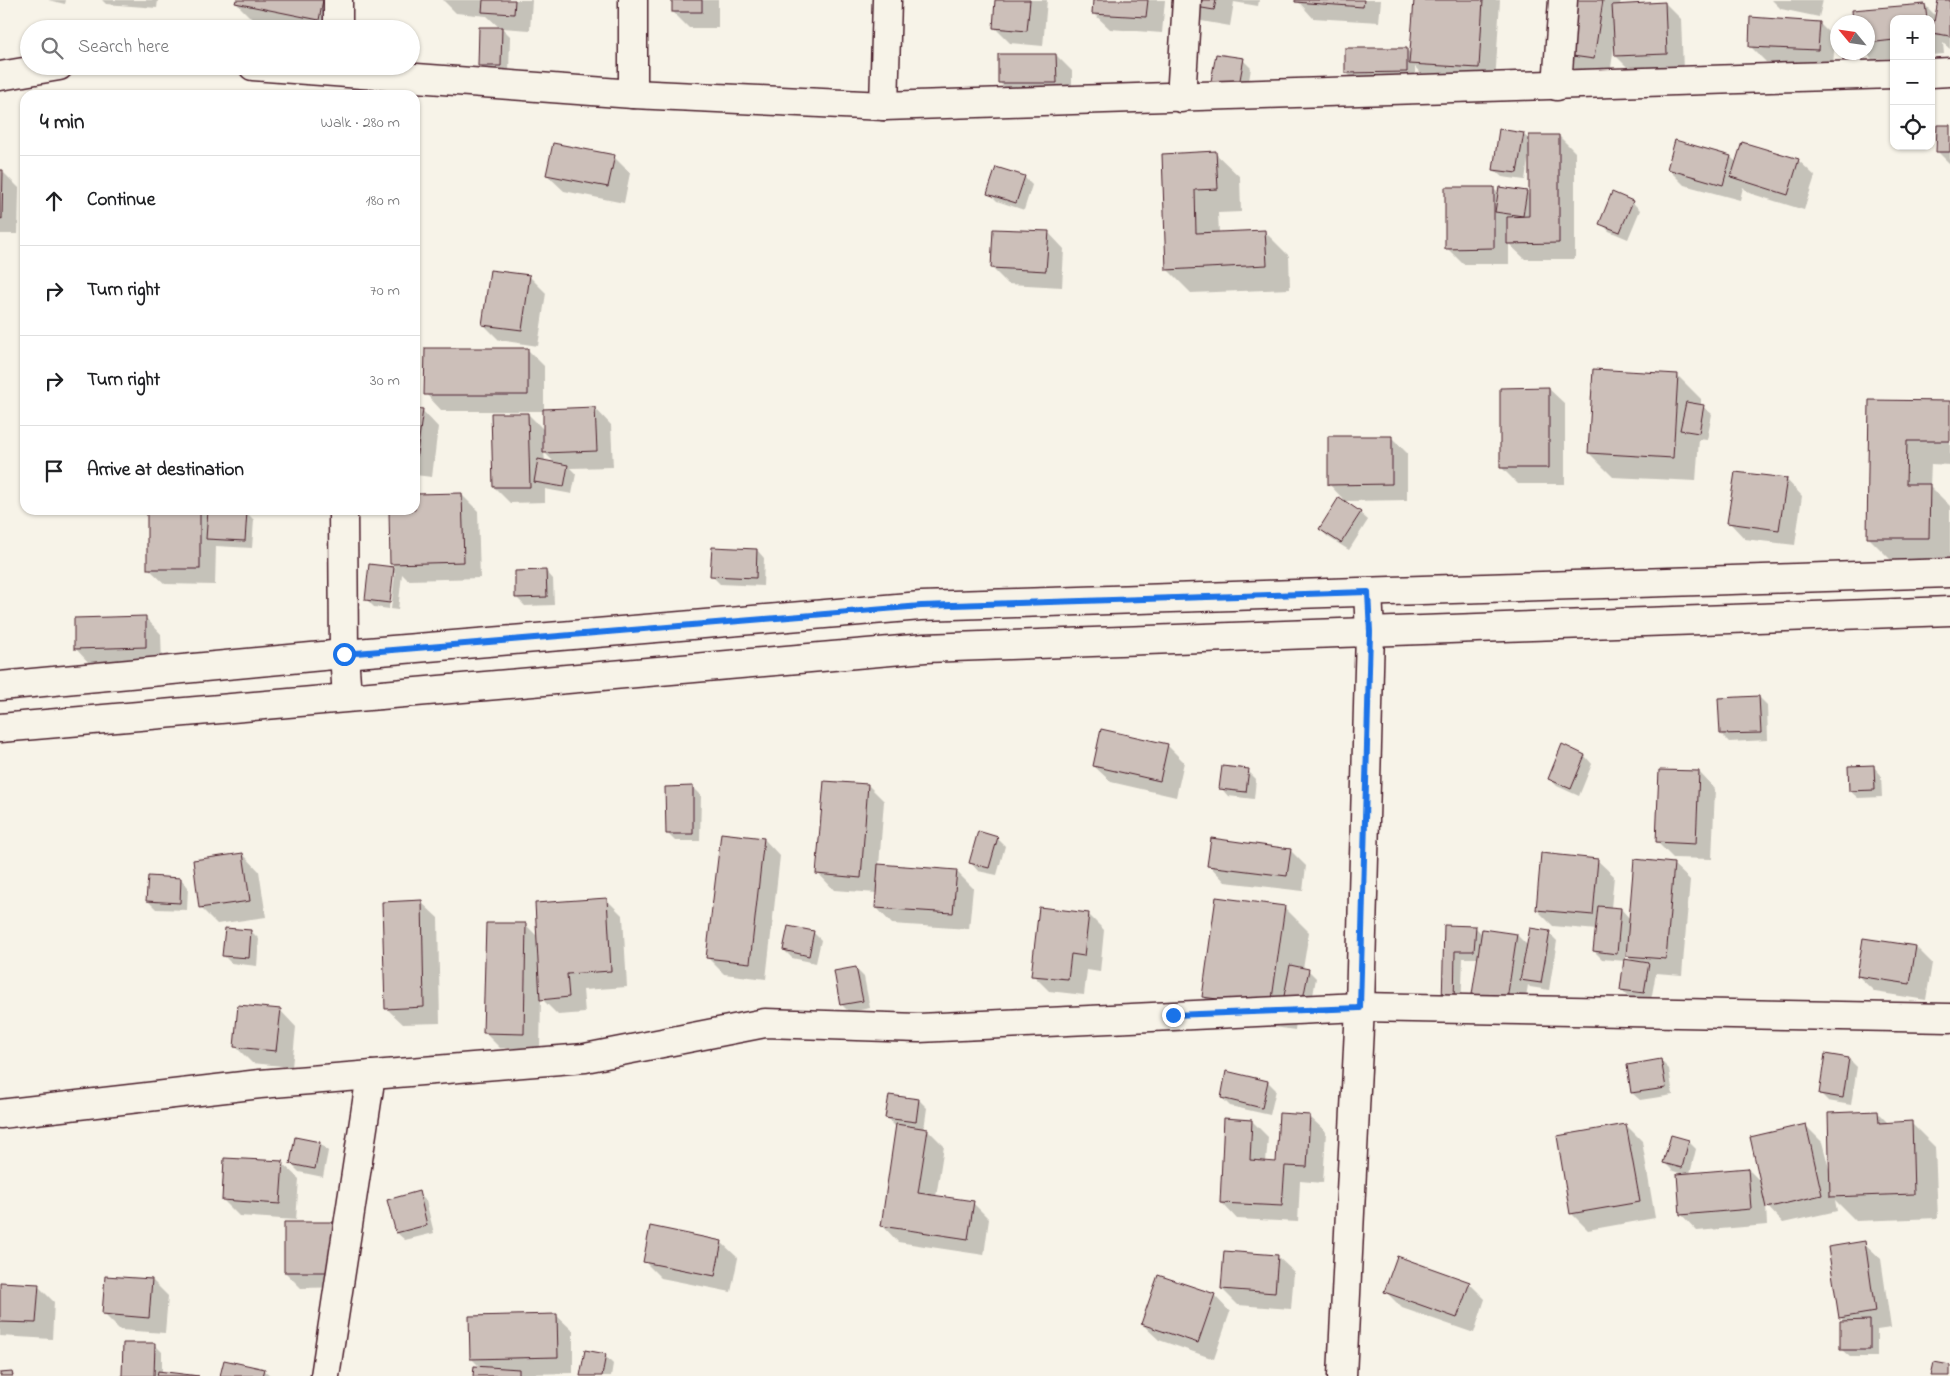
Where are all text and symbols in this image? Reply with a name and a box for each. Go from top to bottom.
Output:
north arrow [1830,15,1875,60]
map controls [1890,15,1935,150]
button: + [1890,15,1935,60]
search box [20,20,420,75]
icon: search [38,34,66,62]
text: Search here [78,34,169,61]
button: − [1890,60,1935,105]
button: locate [1890,105,1935,150]
text: 4 min [40,108,84,138]
text: Walk · 280 m [321,111,400,135]
icon: ahead [40,187,68,215]
text: Continue [87,187,155,214]
text: 180 m [366,189,400,213]
icon: right [40,277,68,305]
text: Turn right [87,277,160,304]
text: 70 m [370,279,400,303]
icon: right [40,367,68,395]
text: Turn right [87,367,160,394]
text: 30 m [370,369,400,393]
icon: arrive [40,457,68,485]
text: Arrive at destination [87,457,244,484]
route start [333,643,356,666]
route end [1162,1004,1185,1027]

